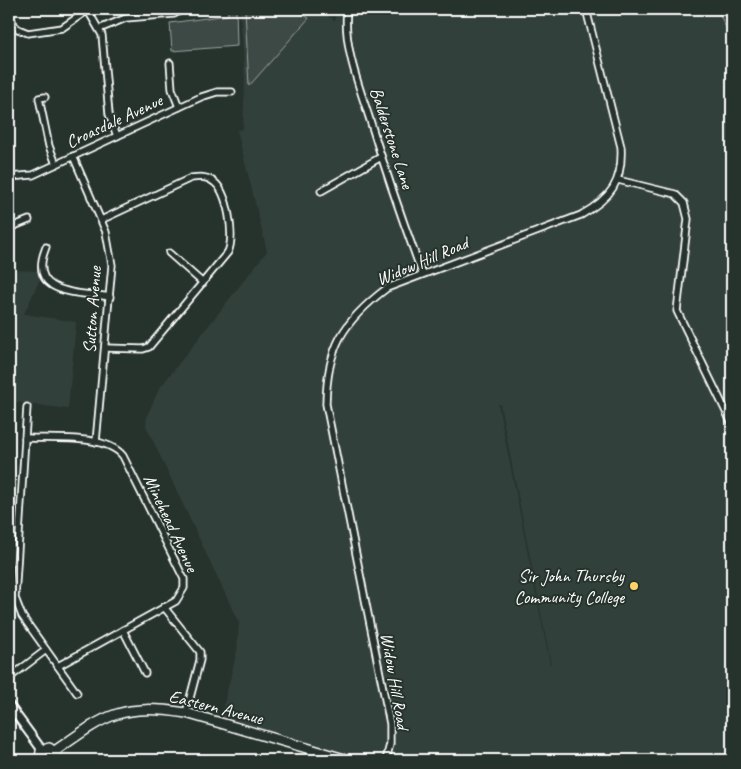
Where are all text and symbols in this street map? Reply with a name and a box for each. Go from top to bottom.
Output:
street label: Balderstone Lane [365,85,419,193]
street label: Croasdale Avenue [62,89,167,153]
street label: Widow Hill Road [373,231,474,290]
street label: Sutton Avenue [78,265,106,354]
street label: Minehead Avenue [139,471,204,576]
place label: Sir John Thursby Community College [514,565,626,608]
marker: Sir John Thursby Community College [628,580,640,592]
street label: Widow Hill Road [376,631,415,734]
street label: Eastern Avenue [167,685,266,730]

